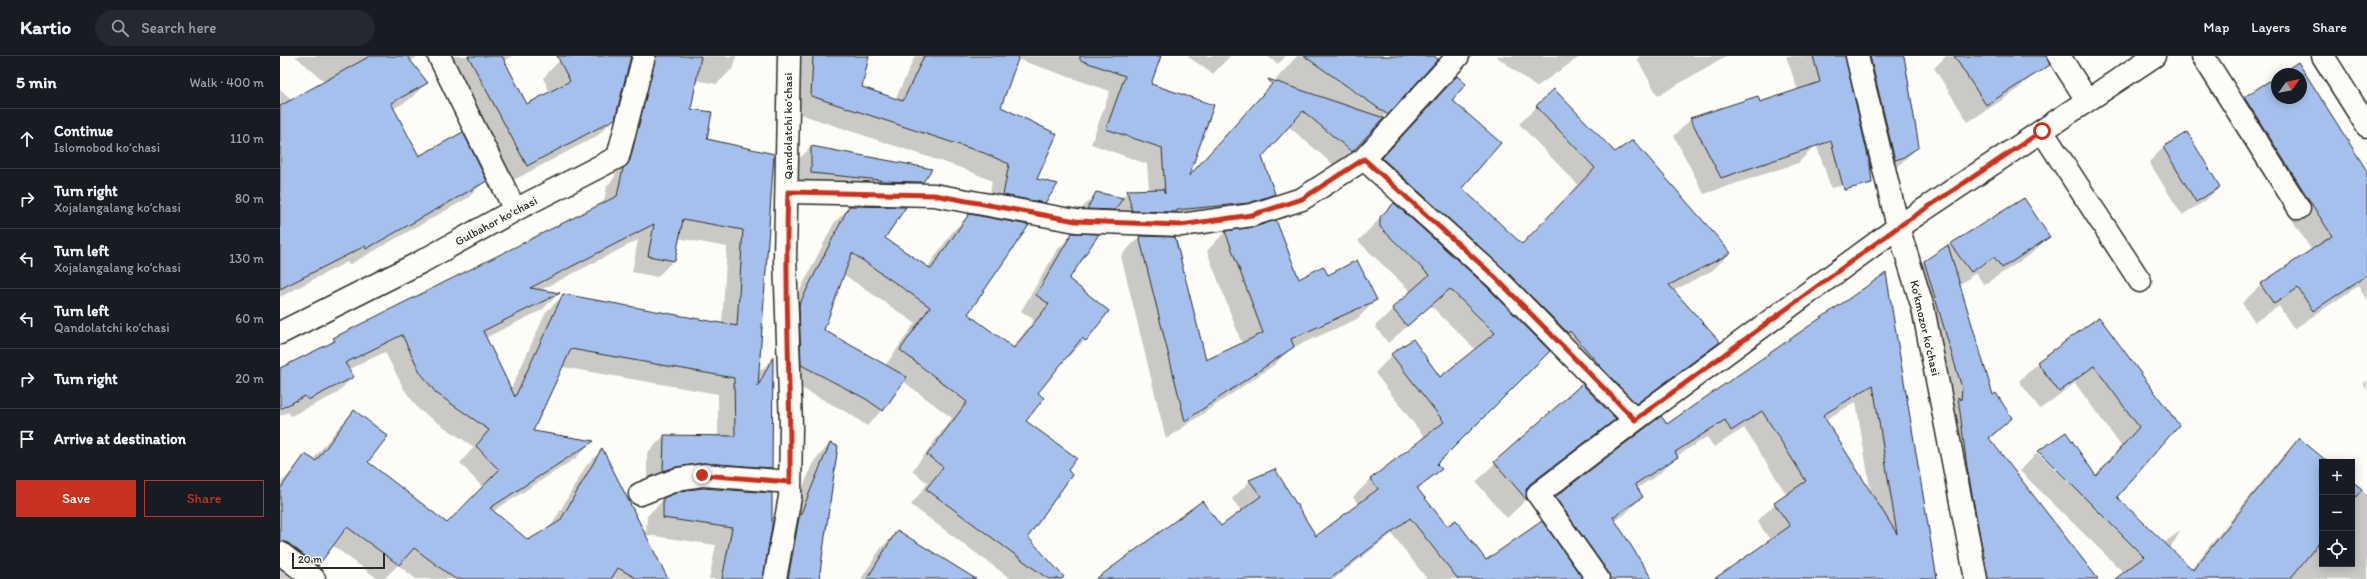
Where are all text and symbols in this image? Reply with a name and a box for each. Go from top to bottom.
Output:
search box [95,10,375,46]
text: Kartio [20,16,71,39]
icon: search [109,17,131,39]
text: Search here [141,19,216,37]
text: Map [2204,19,2229,36]
text: Layers [2251,19,2290,36]
text: Share [2312,19,2347,36]
north arrow [2271,68,2307,104]
text: 5 min [16,72,56,92]
street label: Qandolatchi koʻchasi [781,73,795,179]
text: Walk · 400 m [190,75,264,90]
text: Continue [54,122,113,140]
route start [2033,122,2051,140]
icon: ahead [16,128,38,150]
text: 110 m [230,131,264,146]
text: Islomobod ko‘chasi [54,140,160,155]
text: Turn right [54,182,118,200]
icon: right [16,188,38,210]
text: 80 m [235,191,264,206]
street label: Gulbahor koʻchasi [452,193,540,249]
text: Xojalangalang koʻchasi [54,200,181,215]
text: Turn left [54,242,109,260]
icon: left [16,248,38,270]
text: 130 m [229,251,264,266]
text: Xojalangalang koʻchasi [54,260,181,275]
street label: Koʻkmozor koʻchasi [1907,279,1943,377]
text: Turn left [54,302,109,320]
icon: left [16,308,38,330]
text: 60 m [235,311,264,326]
text: Qandolatchi koʻchasi [54,320,170,335]
icon: right [16,368,38,390]
text: Turn right [54,370,118,388]
text: 20 m [235,371,264,386]
icon: arrive [16,428,38,450]
text: Arrive at destination [54,430,186,448]
map controls [2319,459,2355,567]
button: + [2319,459,2355,495]
route end [693,466,711,484]
button: Save [16,480,136,517]
button: Share [144,480,264,517]
button: − [2319,495,2355,531]
button: locate [2319,531,2355,567]
scale bar [292,551,385,570]
text: 20 m [298,553,322,566]

